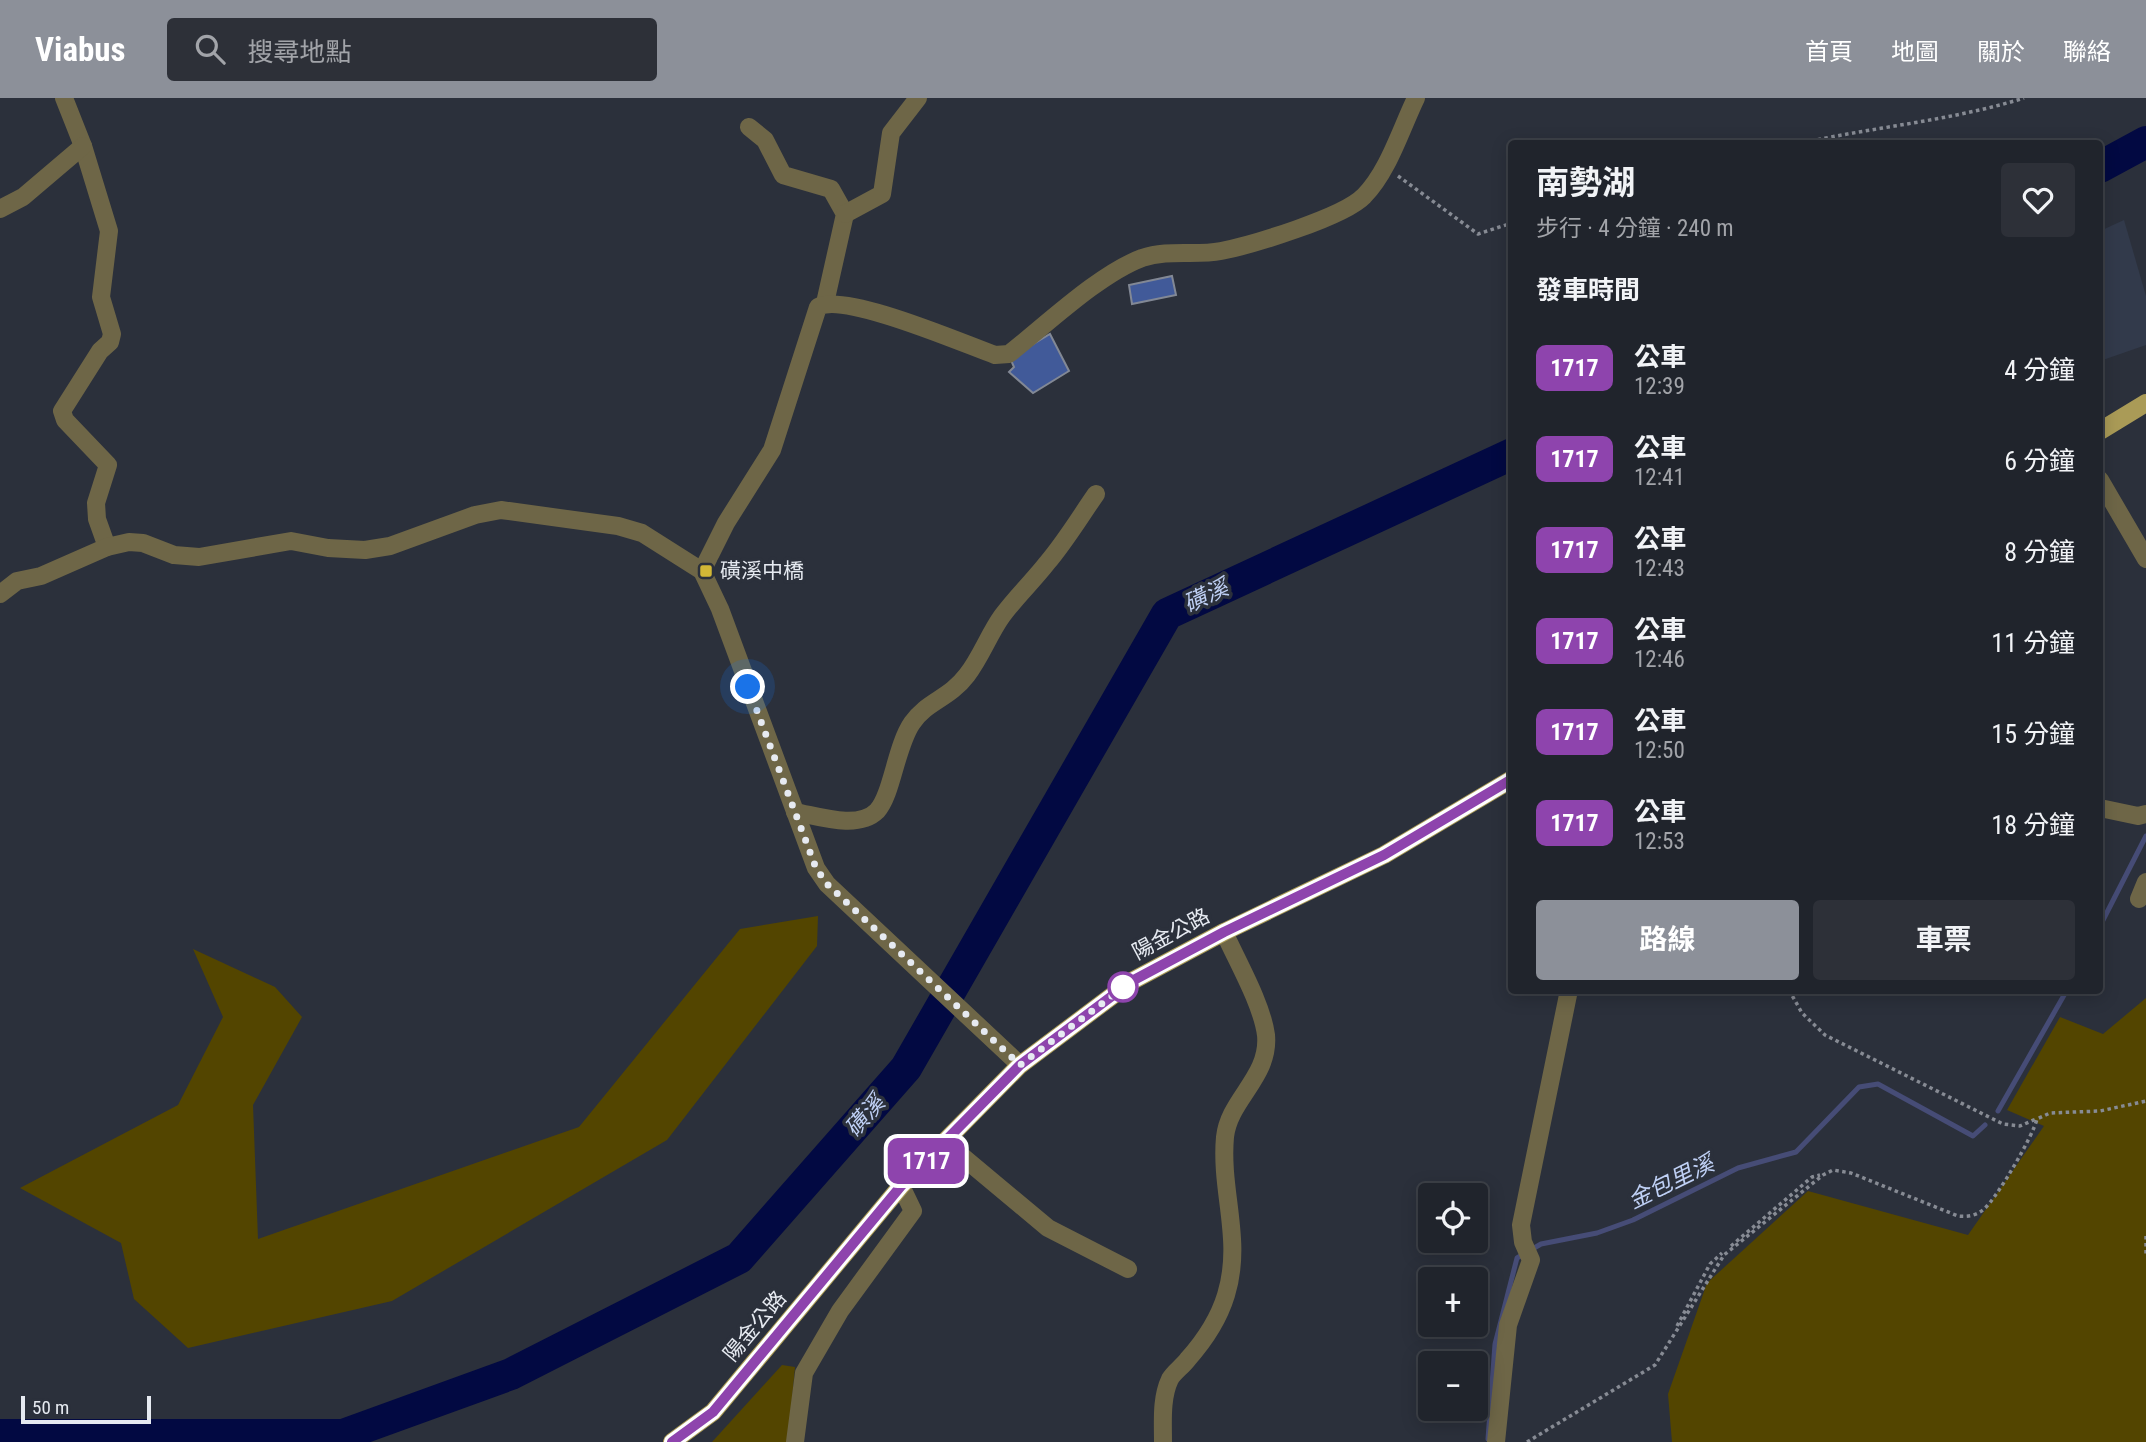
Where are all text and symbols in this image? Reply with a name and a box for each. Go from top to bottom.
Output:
search box [167,18,657,81]
text: Viabus [35,30,125,69]
icon: search [191,30,229,68]
text: 搜尋地點 [247,37,352,67]
text: 首頁 [1805,38,1853,66]
text: 地圖 [1891,38,1939,66]
text: 關於 [1977,38,2025,66]
text: 聯絡 [2063,38,2111,66]
text: 南勢湖 [1536,163,1635,202]
button: heart [2001,163,2075,237]
text: 步行 · 4 分鐘 · 240 m [1536,215,1734,242]
text: 發車時間 [1536,275,1640,305]
text: 公車 [1634,342,1686,372]
text: 1717 [1550,354,1599,382]
text: 4 分鐘 [2004,355,2075,385]
text: 12:39 [1634,373,1685,400]
text: 公車 [1634,433,1686,463]
text: 1717 [1550,445,1599,473]
text: 6 分鐘 [2004,446,2075,476]
text: 12:41 [1634,464,1685,491]
text: 公車 [1634,524,1686,554]
text: 1717 [1550,536,1599,564]
text: 8 分鐘 [2004,537,2075,567]
text: 12:43 [1634,555,1685,582]
place label: 磺溪中橋 [720,559,804,583]
marker: 磺溪中橋 [698,563,714,579]
water label: 磺溪 [1179,573,1235,618]
text: 公車 [1634,615,1686,645]
text: 1717 [1550,627,1599,655]
text: 11 分鐘 [1991,628,2075,658]
text: 12:46 [1634,646,1685,673]
your location [730,669,765,704]
text: 公車 [1634,706,1686,736]
text: 1717 [1550,718,1599,746]
text: 15 分鐘 [1991,719,2075,749]
text: 12:50 [1634,737,1685,764]
text: 公車 [1634,797,1686,827]
text: 1717 [1550,809,1599,837]
text: 18 分鐘 [1991,810,2075,840]
text: 12:53 [1634,828,1685,855]
button: 路線 [1536,900,1799,980]
button: 車票 [1813,900,2075,980]
street label: 陽金公路 [1128,904,1214,964]
unlabelled marker [1108,972,1138,1002]
water label: 磺溪 [840,1088,892,1142]
line badge: 1717 [877,1138,975,1184]
text: 1717 [902,1147,950,1175]
water label: 金包里溪 [1624,1148,1721,1214]
map controls [1418,1183,1488,1421]
button: locate [1418,1183,1488,1253]
button: + [1418,1267,1488,1337]
street label: 陽金公路 [719,1286,791,1366]
button: − [1418,1351,1488,1421]
scale bar [21,1393,150,1425]
text: 50 m [32,1396,69,1419]

